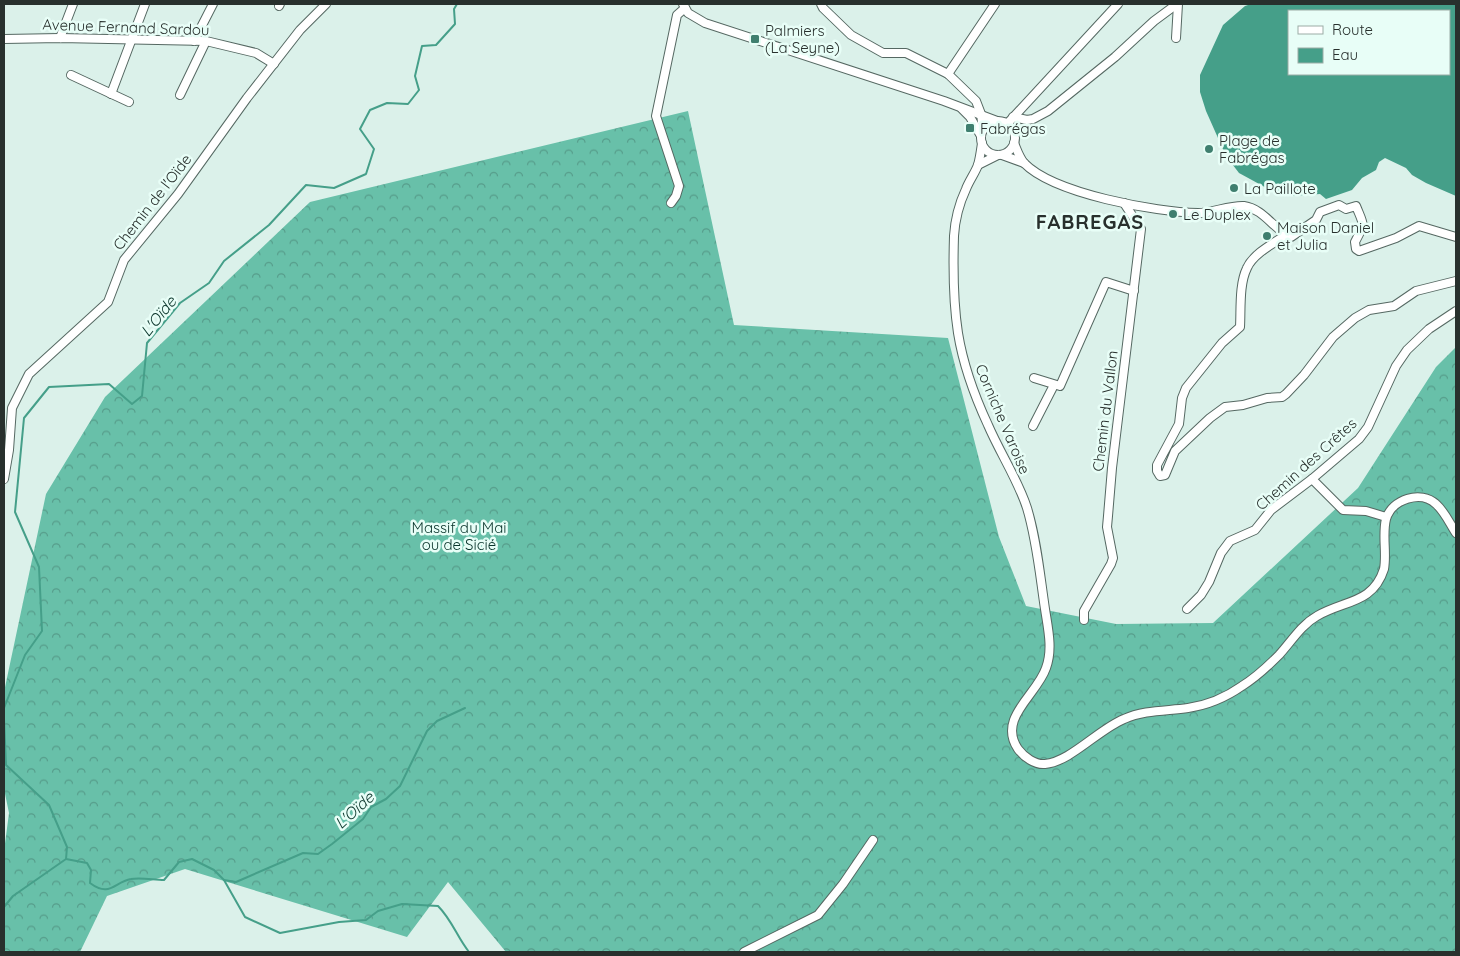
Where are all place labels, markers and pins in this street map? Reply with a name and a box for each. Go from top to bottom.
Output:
place label: Palmiers (La Seyne) [765,21,840,57]
marker: Palmiers (La Seyne) [749,33,761,45]
place label: Fabrégas [980,119,1046,138]
marker: Fabrégas [964,122,976,134]
place label: Plage de Fabrégas [1219,131,1285,167]
marker: Plage de Fabrégas [1203,143,1215,155]
place label: La Paillote [1244,179,1316,198]
marker: La Paillote [1228,182,1240,194]
place label: Le Duplex [1183,205,1251,224]
marker: Le Duplex [1167,208,1179,220]
place label: Maison Daniel et Julia [1277,218,1374,254]
marker: Maison Daniel et Julia [1261,230,1273,242]

